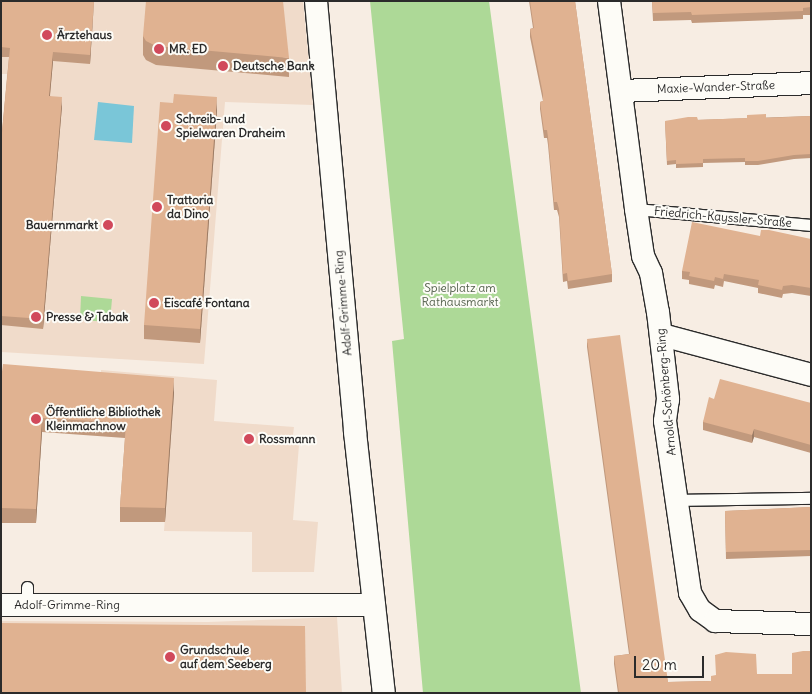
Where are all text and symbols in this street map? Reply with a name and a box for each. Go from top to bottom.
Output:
place label: Ärztehaus [57,28,112,42]
marker: Ärztehaus [41,29,53,41]
place label: MR. ED [169,42,207,56]
marker: MR. ED [153,43,165,55]
place label: Deutsche Bank [233,59,315,73]
marker: Deutsche Bank [217,60,229,72]
street label: Maxie-Wander-Straße [657,78,775,96]
place label: Schreib- und Spielwaren Draheim [176,112,285,140]
marker: Schreib- und Spielwaren Draheim [160,120,172,132]
place label: Trattoria da Dino [167,193,213,221]
marker: Trattoria da Dino [151,201,163,213]
street label: Friedrich-Kayssler-Straße [654,204,792,230]
place label: Bauernmarkt [26,218,98,232]
marker: Bauernmarkt [102,219,114,231]
street label: Adolf-Grimme-Ring [331,250,355,356]
park label: Spielplatz am Rathausmarkt [421,281,499,309]
place label: Eiscafé Fontana [164,296,250,310]
marker: Eiscafé Fontana [148,297,160,309]
place label: Presse & Tabak [46,310,128,324]
marker: Presse & Tabak [30,311,42,323]
street label: Arnold-Schönberg-Ring [653,328,679,456]
place label: Öffentliche Bibliothek Kleinmachnow [46,405,161,433]
marker: Öffentliche Bibliothek Kleinmachnow [30,413,42,425]
place label: Rossmann [259,432,315,446]
marker: Rossmann [243,433,255,445]
street label: Adolf-Grimme-Ring [14,598,120,612]
place label: Grundschule auf dem Seeberg [180,643,272,671]
scale bar [637,646,707,678]
marker: Grundschule auf dem Seeberg [164,651,176,663]
text: 20 m [642,655,677,674]

